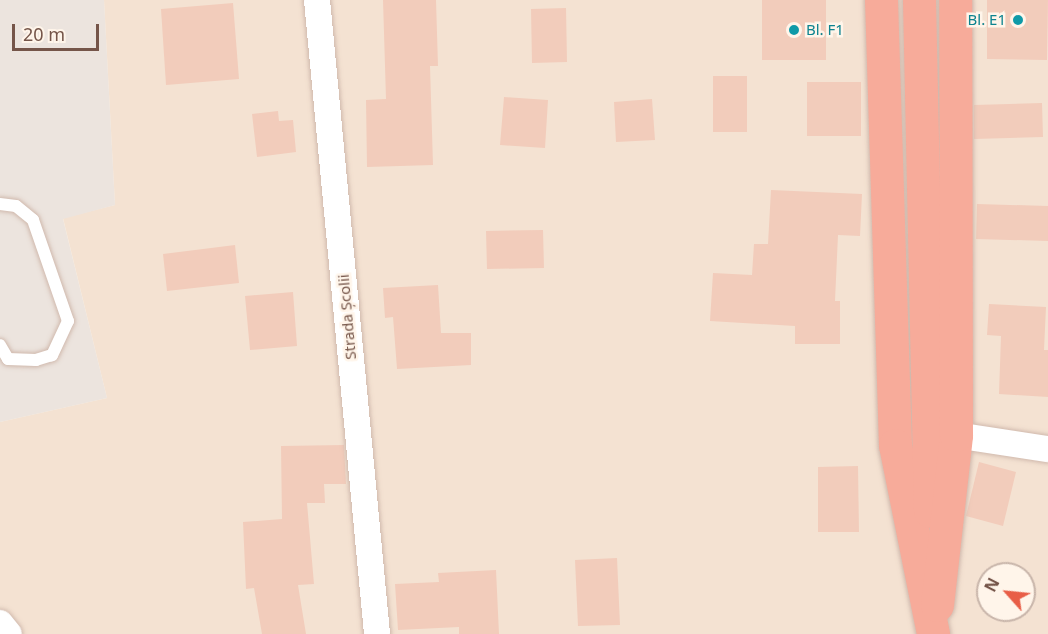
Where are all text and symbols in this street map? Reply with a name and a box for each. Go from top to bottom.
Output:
place label: Bl. E1 [968,11,1006,29]
scale bar [15,12,102,50]
marker: Bl. E1 [1011,13,1025,27]
place label: Bl. F1 [806,21,844,39]
text: 20 m [23,22,65,46]
marker: Bl. F1 [787,23,801,37]
street label: Strada Școlii [334,274,360,360]
north arrow [976,562,1036,622]
text: N [979,574,1004,596]

